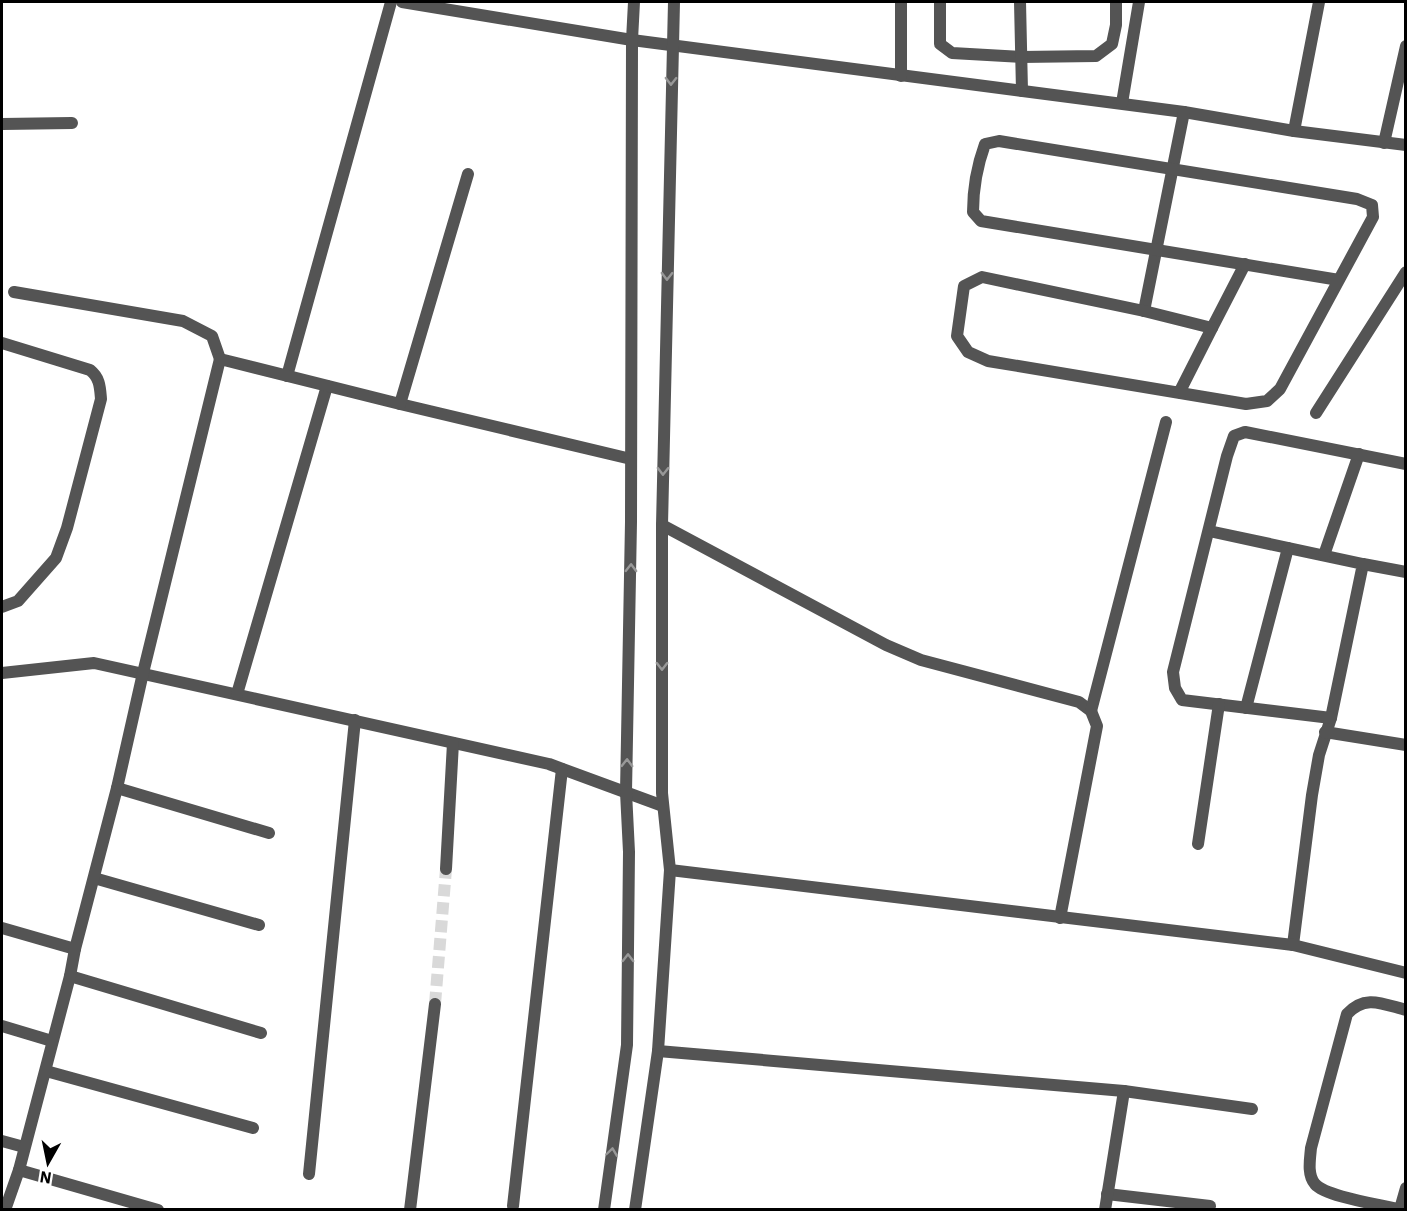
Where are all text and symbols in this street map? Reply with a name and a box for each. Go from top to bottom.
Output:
one-way arrow [665,76,678,85]
one-way arrow [661,271,674,280]
one-way arrow [657,466,670,475]
one-way arrow [624,563,637,572]
one-way arrow [656,661,668,670]
one-way arrow [621,758,633,767]
one-way arrow [622,953,634,962]
north arrow [18,1133,78,1193]
one-way arrow [606,1147,618,1156]
text: N [38,1167,53,1189]

